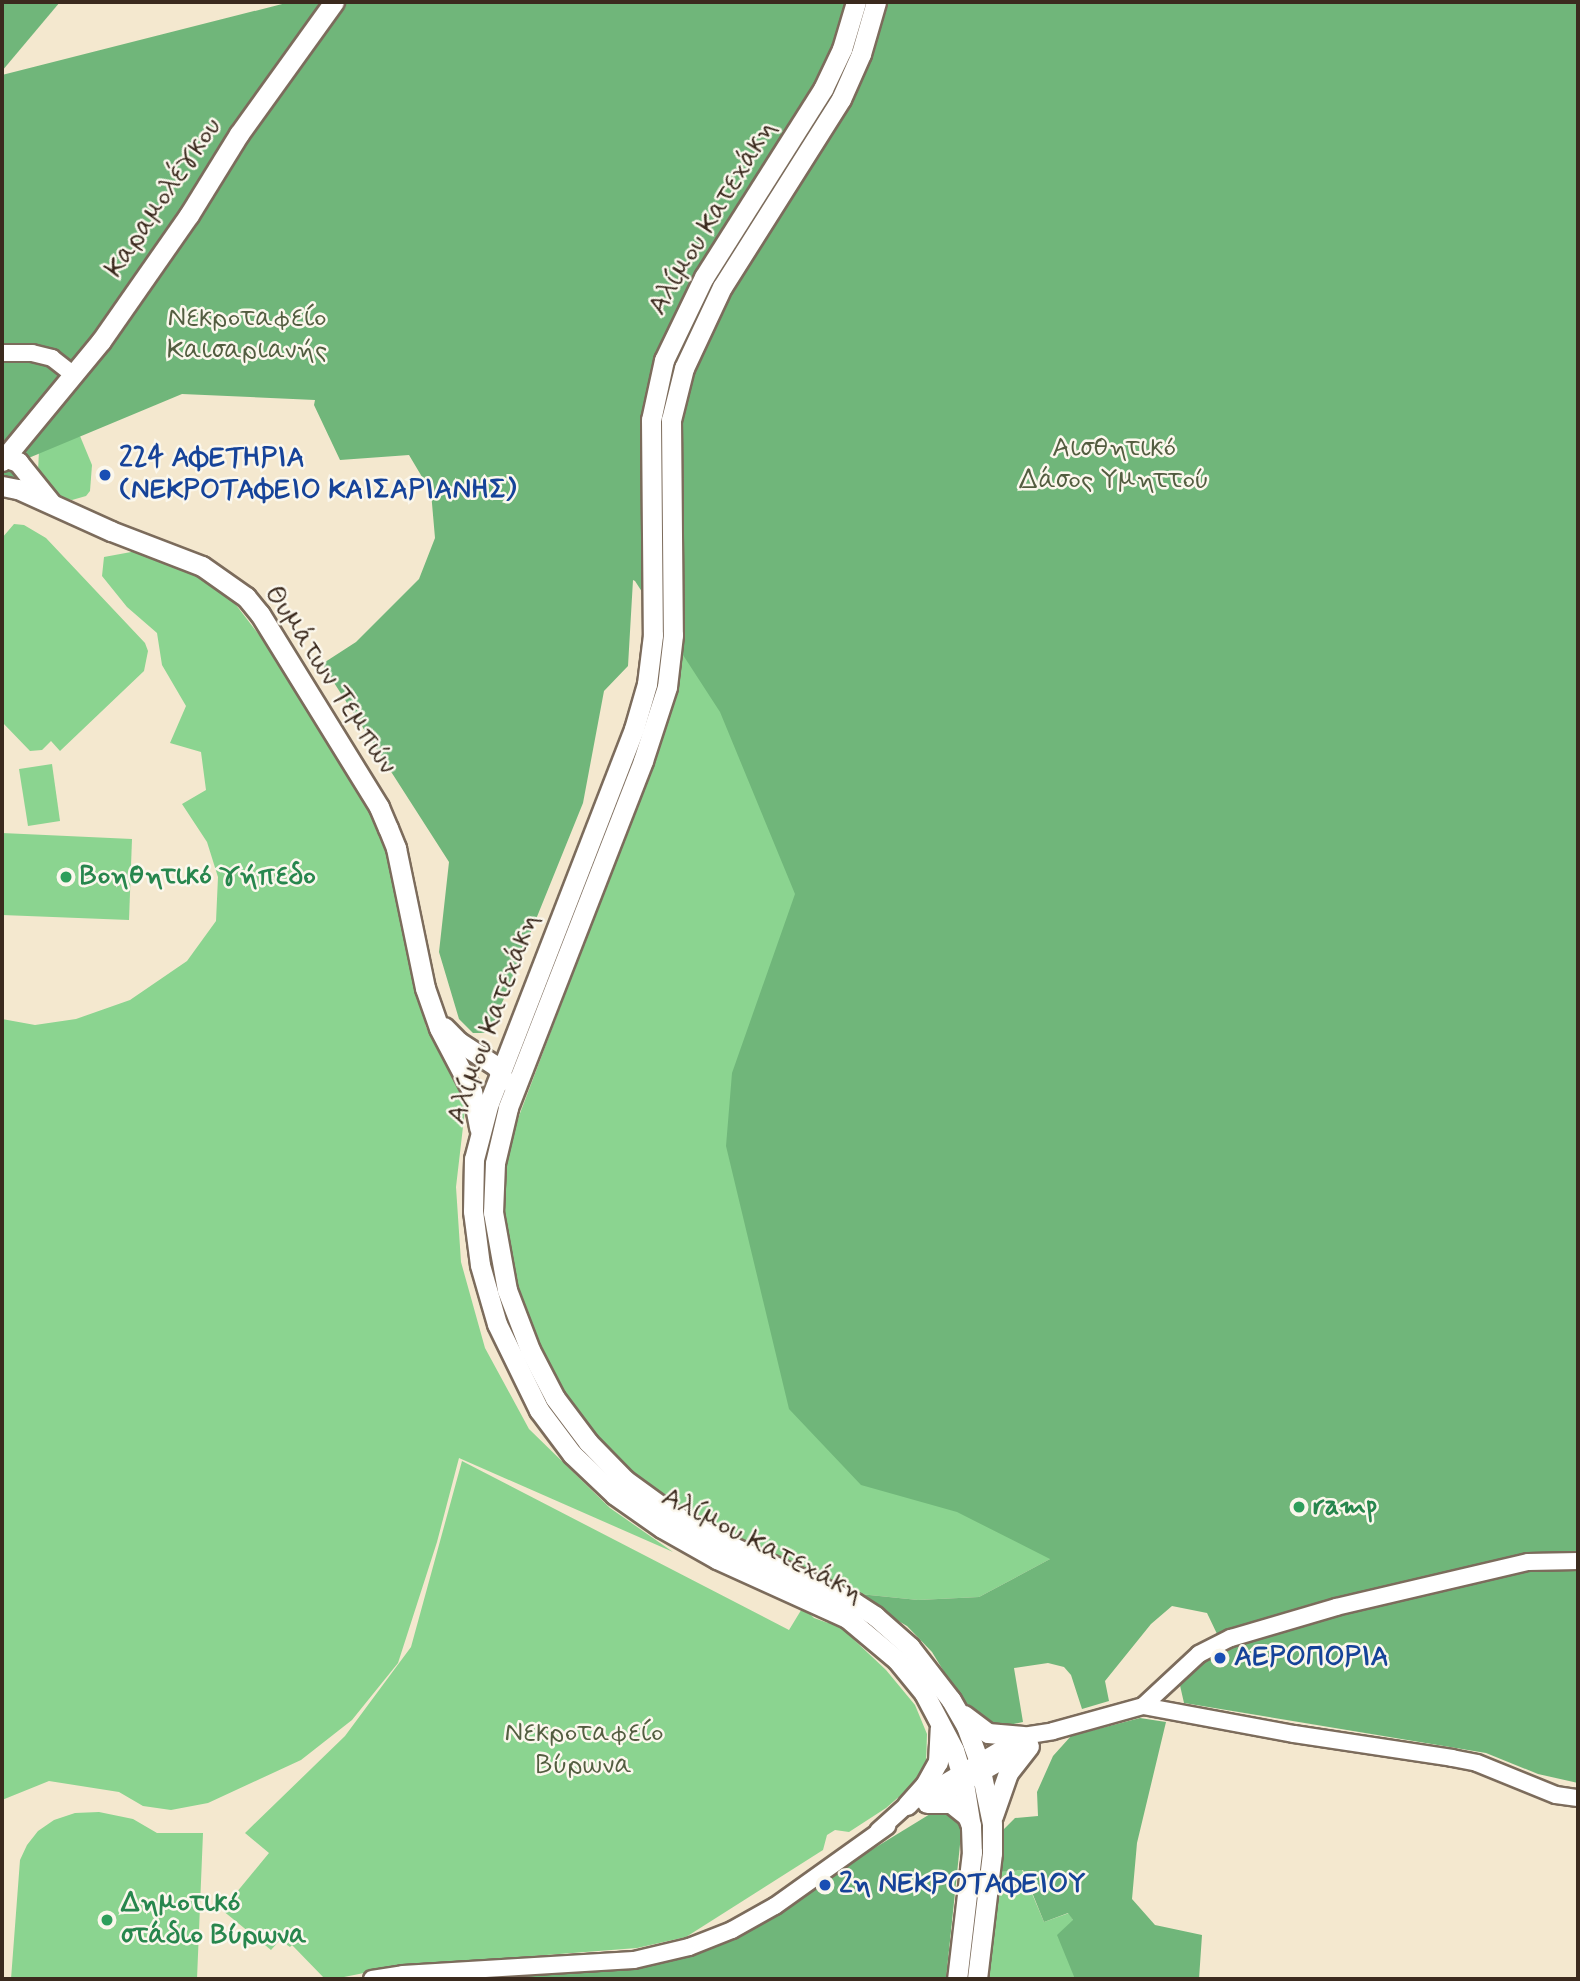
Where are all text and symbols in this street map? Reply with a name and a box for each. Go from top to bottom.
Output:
street label: Καραμολέγκου [98,112,230,284]
street label: Αλίμου Κατεχάκη [642,114,784,322]
park label: Νεκροταφείο Καισαριανής [167,302,327,368]
park label: Αισθητικό Δάσος Υμηττού [1019,432,1209,498]
place label: 224 ΑΦΕΤΗΡΙΑ (ΝΕΚΡΟΤΑΦΕΙΟ ΚΑΙΣΑΡΙΑΝΗΣ) [119,442,516,508]
marker: 224 ΑΦΕΤΗΡΙΑ (ΝΕΚΡΟΤΑΦΕΙΟ ΚΑΙΣΑΡΙΑΝΗΣ) [97,467,113,483]
street label: Θυμάτων Τεμπών [256,579,404,781]
place label: Βοηθητικό γήπεδο [80,860,316,894]
marker: Βοηθητικό γήπεδο [58,869,74,885]
street label: Αλίμου Κατεχάκη [440,909,548,1129]
street label: Αλίμου Κατεχάκη [656,1481,868,1611]
place label: ramp [1313,1490,1377,1524]
marker: ramp [1291,1499,1307,1515]
place label: ΑΕΡΟΠΟΡΙΑ [1234,1641,1389,1675]
marker: ΑΕΡΟΠΟΡΙΑ [1212,1650,1228,1666]
park label: Νεκροταφείο Βύρωνα [504,1717,664,1783]
place label: 2η ΝΕΚΡΟΤΑΦΕΙΟΥ [839,1868,1086,1902]
marker: 2η ΝΕΚΡΟΤΑΦΕΙΟΥ [817,1877,833,1893]
place label: Δημοτικό στάδιο Βύρωνα [121,1887,307,1953]
marker: Δημοτικό στάδιο Βύρωνα [99,1912,115,1928]

